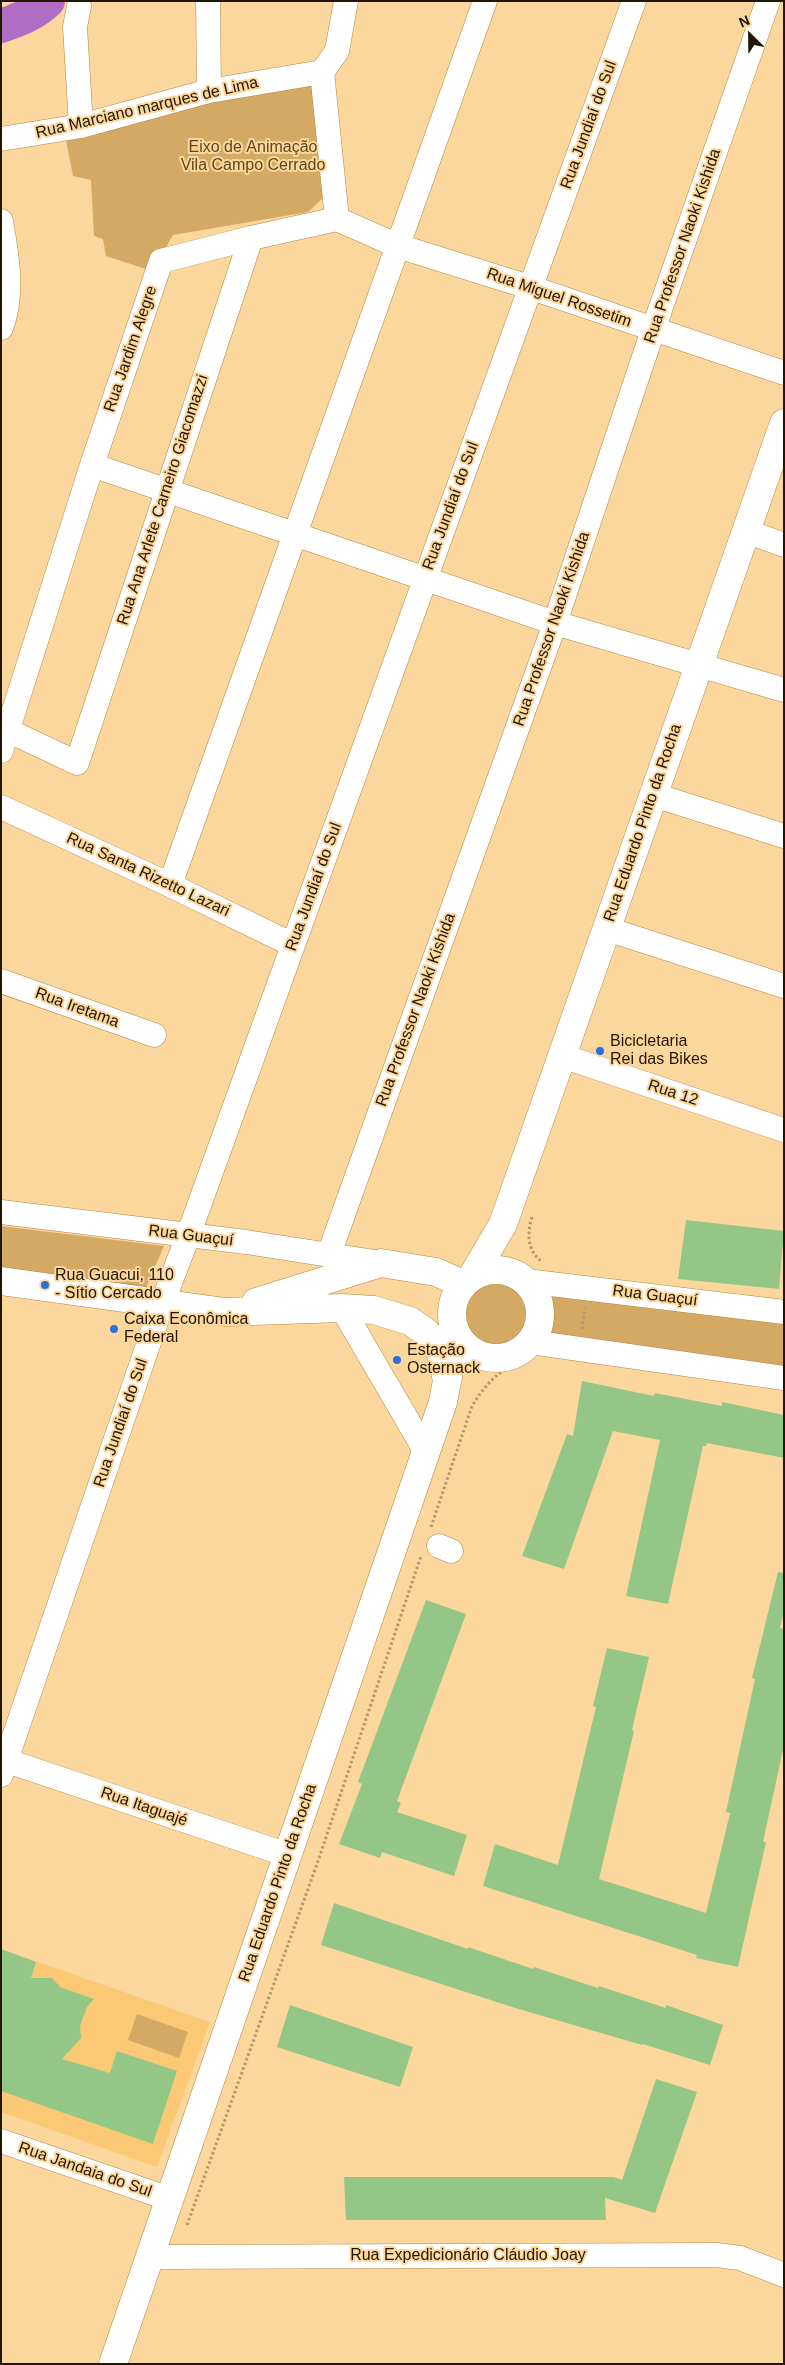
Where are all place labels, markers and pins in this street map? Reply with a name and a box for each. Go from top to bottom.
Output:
place label: Bicicletaria Rei das Bikes [610,1032,708,1070]
marker: Bicicletaria Rei das Bikes [594,1045,606,1057]
place label: Rua Guacui, 110 - Sítio Cercado [55,1266,174,1304]
marker: Rua Guacui, 110 - Sítio Cercado [39,1279,51,1291]
place label: Caixa Econômica Federal [124,1310,248,1348]
marker: Caixa Econômica Federal [108,1323,120,1335]
place label: Estação Osternack [407,1341,480,1379]
marker: Estação Osternack [391,1354,403,1366]

